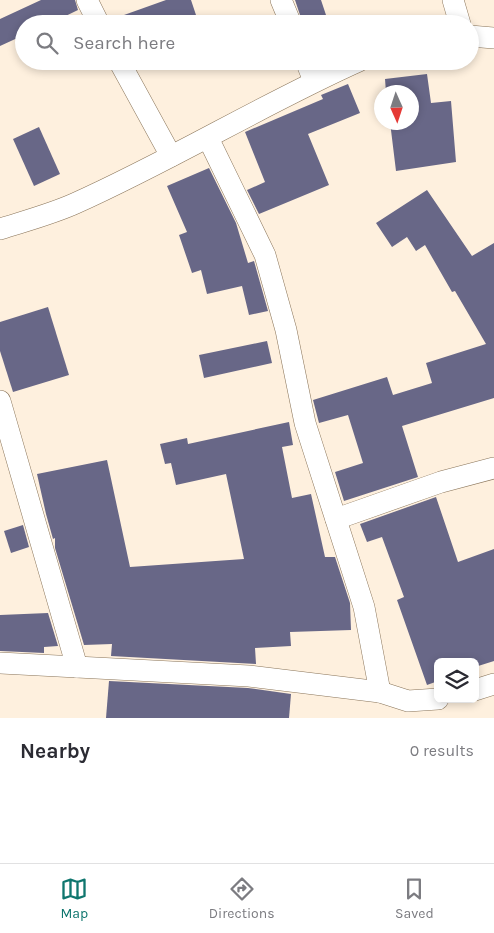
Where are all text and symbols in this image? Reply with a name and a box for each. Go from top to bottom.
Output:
search box [15,15,479,70]
icon: search [33,29,61,57]
text: Search here [73,32,175,54]
north arrow [374,85,419,130]
map controls [434,658,479,703]
button: layers [434,658,479,703]
text: Nearby [20,739,90,763]
text: 0 results [410,741,474,760]
tab: Map [60,875,88,922]
tab: Directions [209,875,275,922]
tab: Saved [395,875,434,922]

